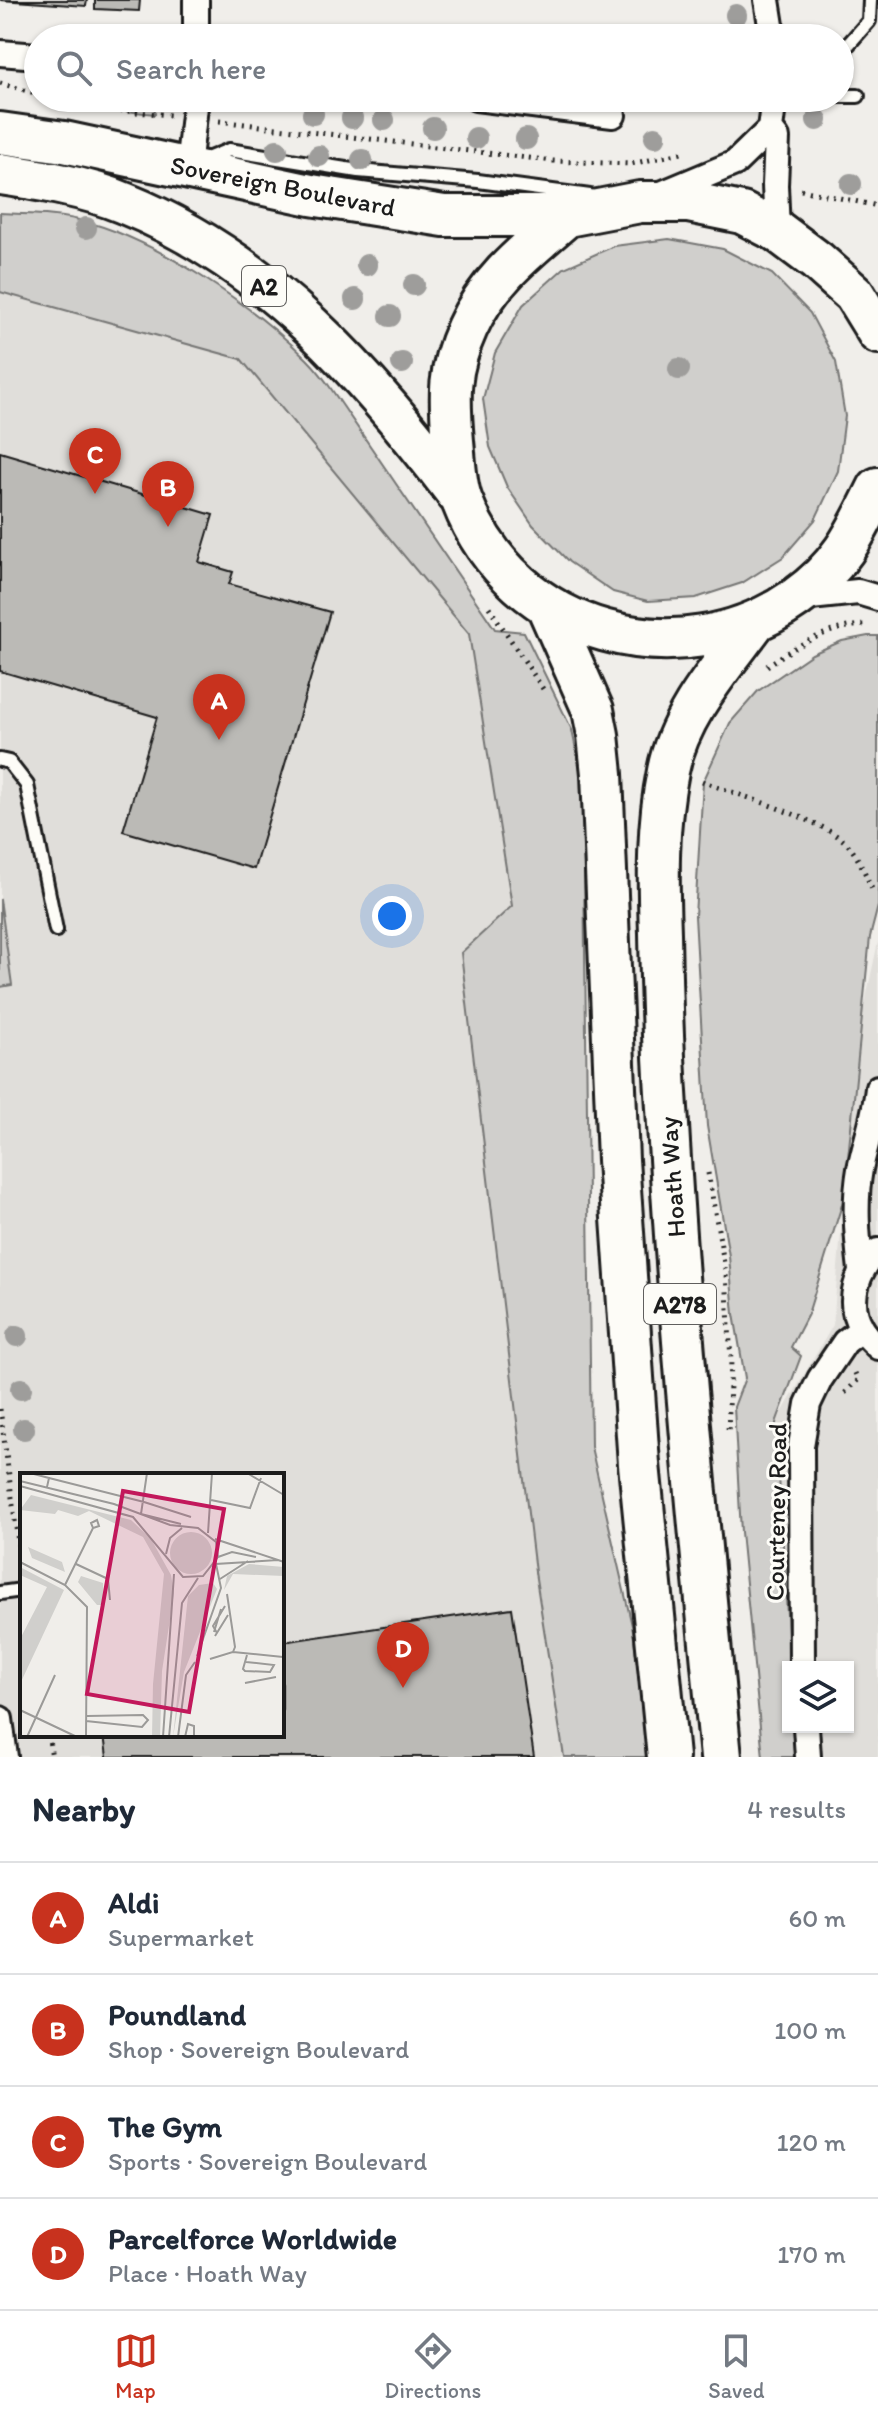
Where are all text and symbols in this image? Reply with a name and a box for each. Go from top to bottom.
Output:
search box [24,24,854,112]
icon: search [52,46,96,90]
text: Search here [116,50,266,87]
street label: Sovereign Boulevard [168,148,398,224]
road number: A2 [242,266,286,306]
pin: C [69,428,121,494]
pin: B [142,461,194,527]
pin: A [193,674,245,740]
your location [372,896,412,936]
street label: Hoath Way [652,1116,692,1238]
road number: A278 [644,1284,716,1324]
street label: Courteney Road [758,1422,794,1601]
inset map [20,1473,284,1737]
pin: D [377,1622,429,1688]
map controls [782,1661,854,1733]
button: layers [782,1661,854,1733]
text: Nearby [32,1789,135,1830]
text: 4 results [747,1793,846,1825]
text: Aldi [108,1884,159,1921]
text: A [50,1902,66,1934]
text: 60 m [789,1902,846,1934]
text: Supermarket [108,1921,254,1953]
text: Poundland [108,1996,246,2033]
text: B [50,2014,66,2046]
text: 100 m [774,2014,846,2046]
text: Shop · Sovereign Boulevard [108,2033,409,2065]
text: The Gym [108,2108,222,2145]
text: C [50,2126,66,2158]
text: 120 m [777,2126,846,2158]
text: Sports · Sovereign Boulevard [108,2145,427,2177]
text: Parcelforce Worldwide [108,2220,397,2257]
text: D [49,2238,67,2270]
text: 170 m [777,2238,846,2270]
text: Place · Hoath Way [108,2257,307,2289]
tab: Map [114,2329,158,2404]
tab: Directions [385,2329,481,2404]
tab: Saved [708,2329,764,2404]

